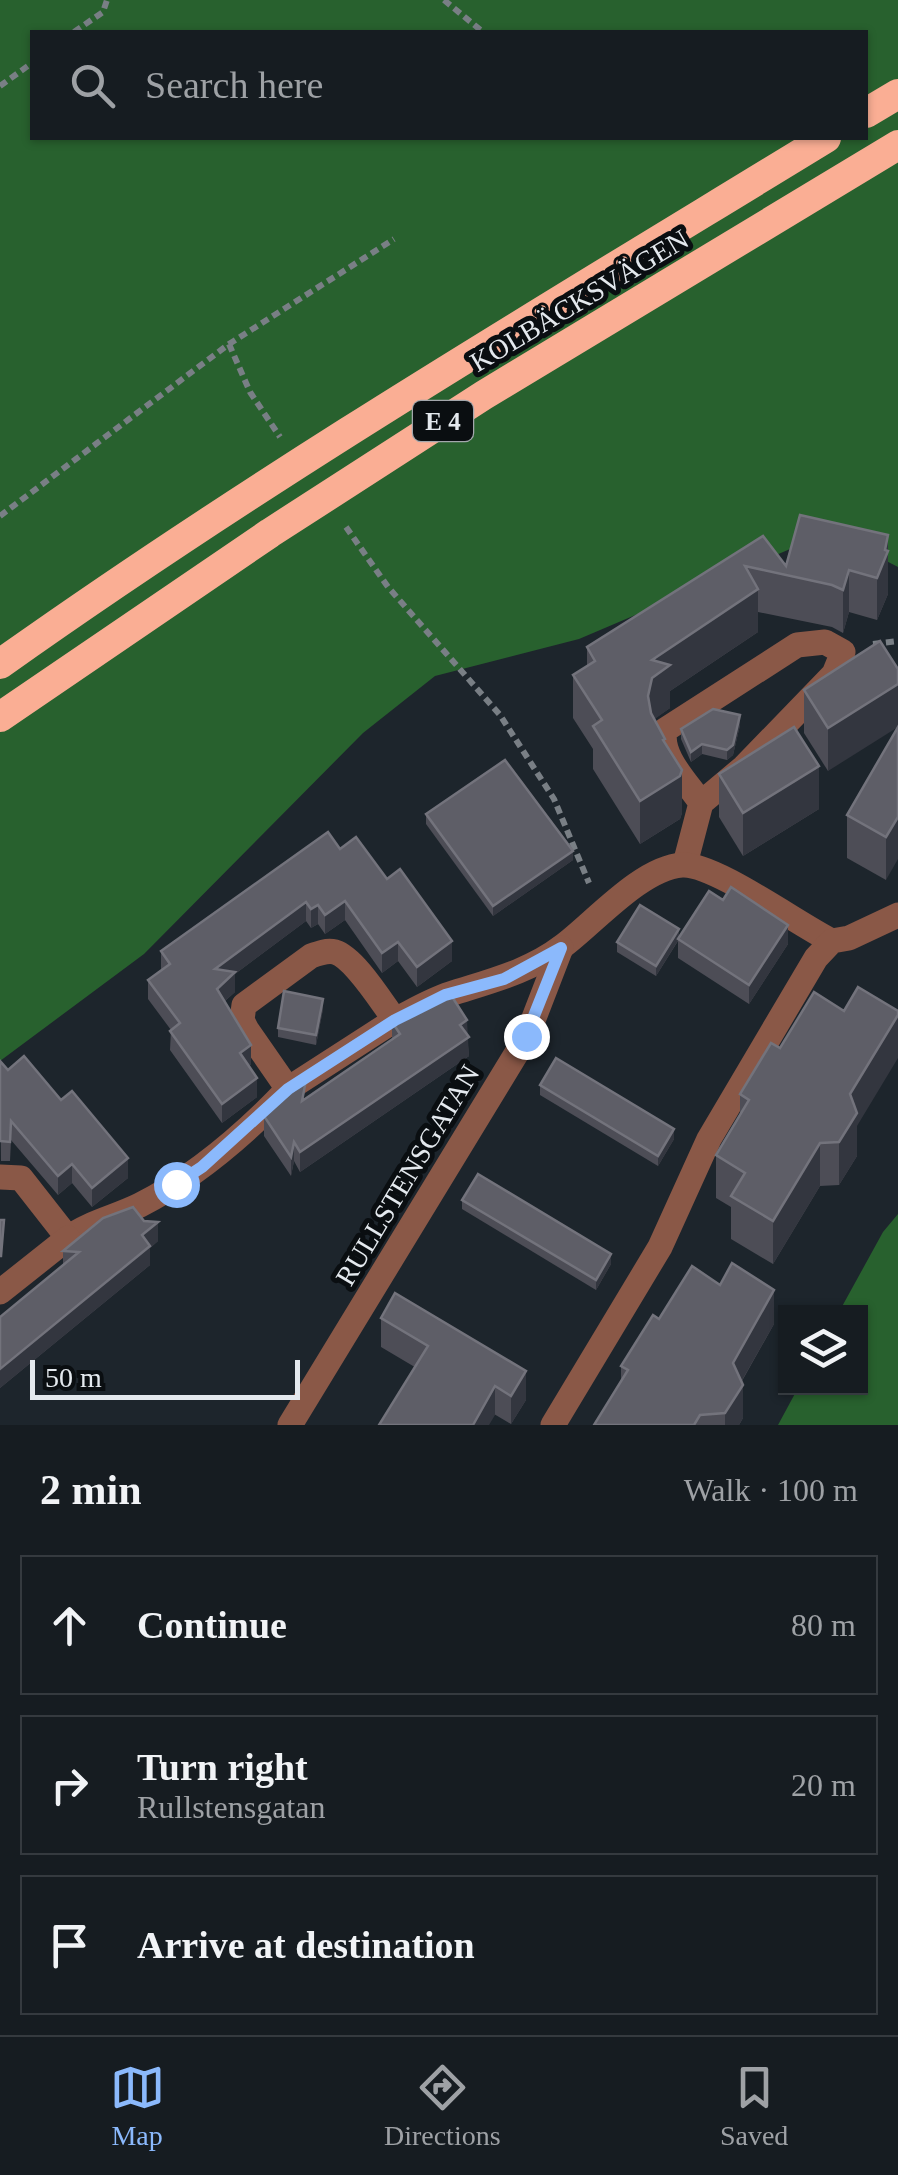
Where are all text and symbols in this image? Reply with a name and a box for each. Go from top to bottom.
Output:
search box [30,30,868,140]
icon: search [65,58,120,113]
text: Search here [145,64,323,106]
street label: KOLBÄCKSVÄGEN [465,223,694,378]
road number: E 4 [413,401,473,441]
route end [504,1014,550,1060]
street label: RULLSTENSGATAN [329,1060,485,1291]
route start [154,1162,200,1208]
map controls [778,1305,868,1395]
button: layers [778,1305,868,1395]
scale bar [30,1355,300,1400]
text: 50 m [45,1362,102,1393]
text: 2 min [40,1467,142,1513]
text: Walk · 100 m [684,1472,858,1508]
icon: ahead [42,1598,97,1653]
text: Continue [137,1604,287,1646]
text: 80 m [791,1607,856,1643]
text: Turn right [137,1746,308,1788]
icon: right [42,1758,97,1813]
text: 20 m [791,1767,856,1803]
text: Rullstensgatan [137,1789,325,1825]
icon: arrive [42,1918,97,1973]
text: Arrive at destination [137,1924,475,1966]
tab: Map [110,2060,165,2152]
tab: Directions [384,2060,501,2152]
tab: Saved [720,2060,788,2152]

